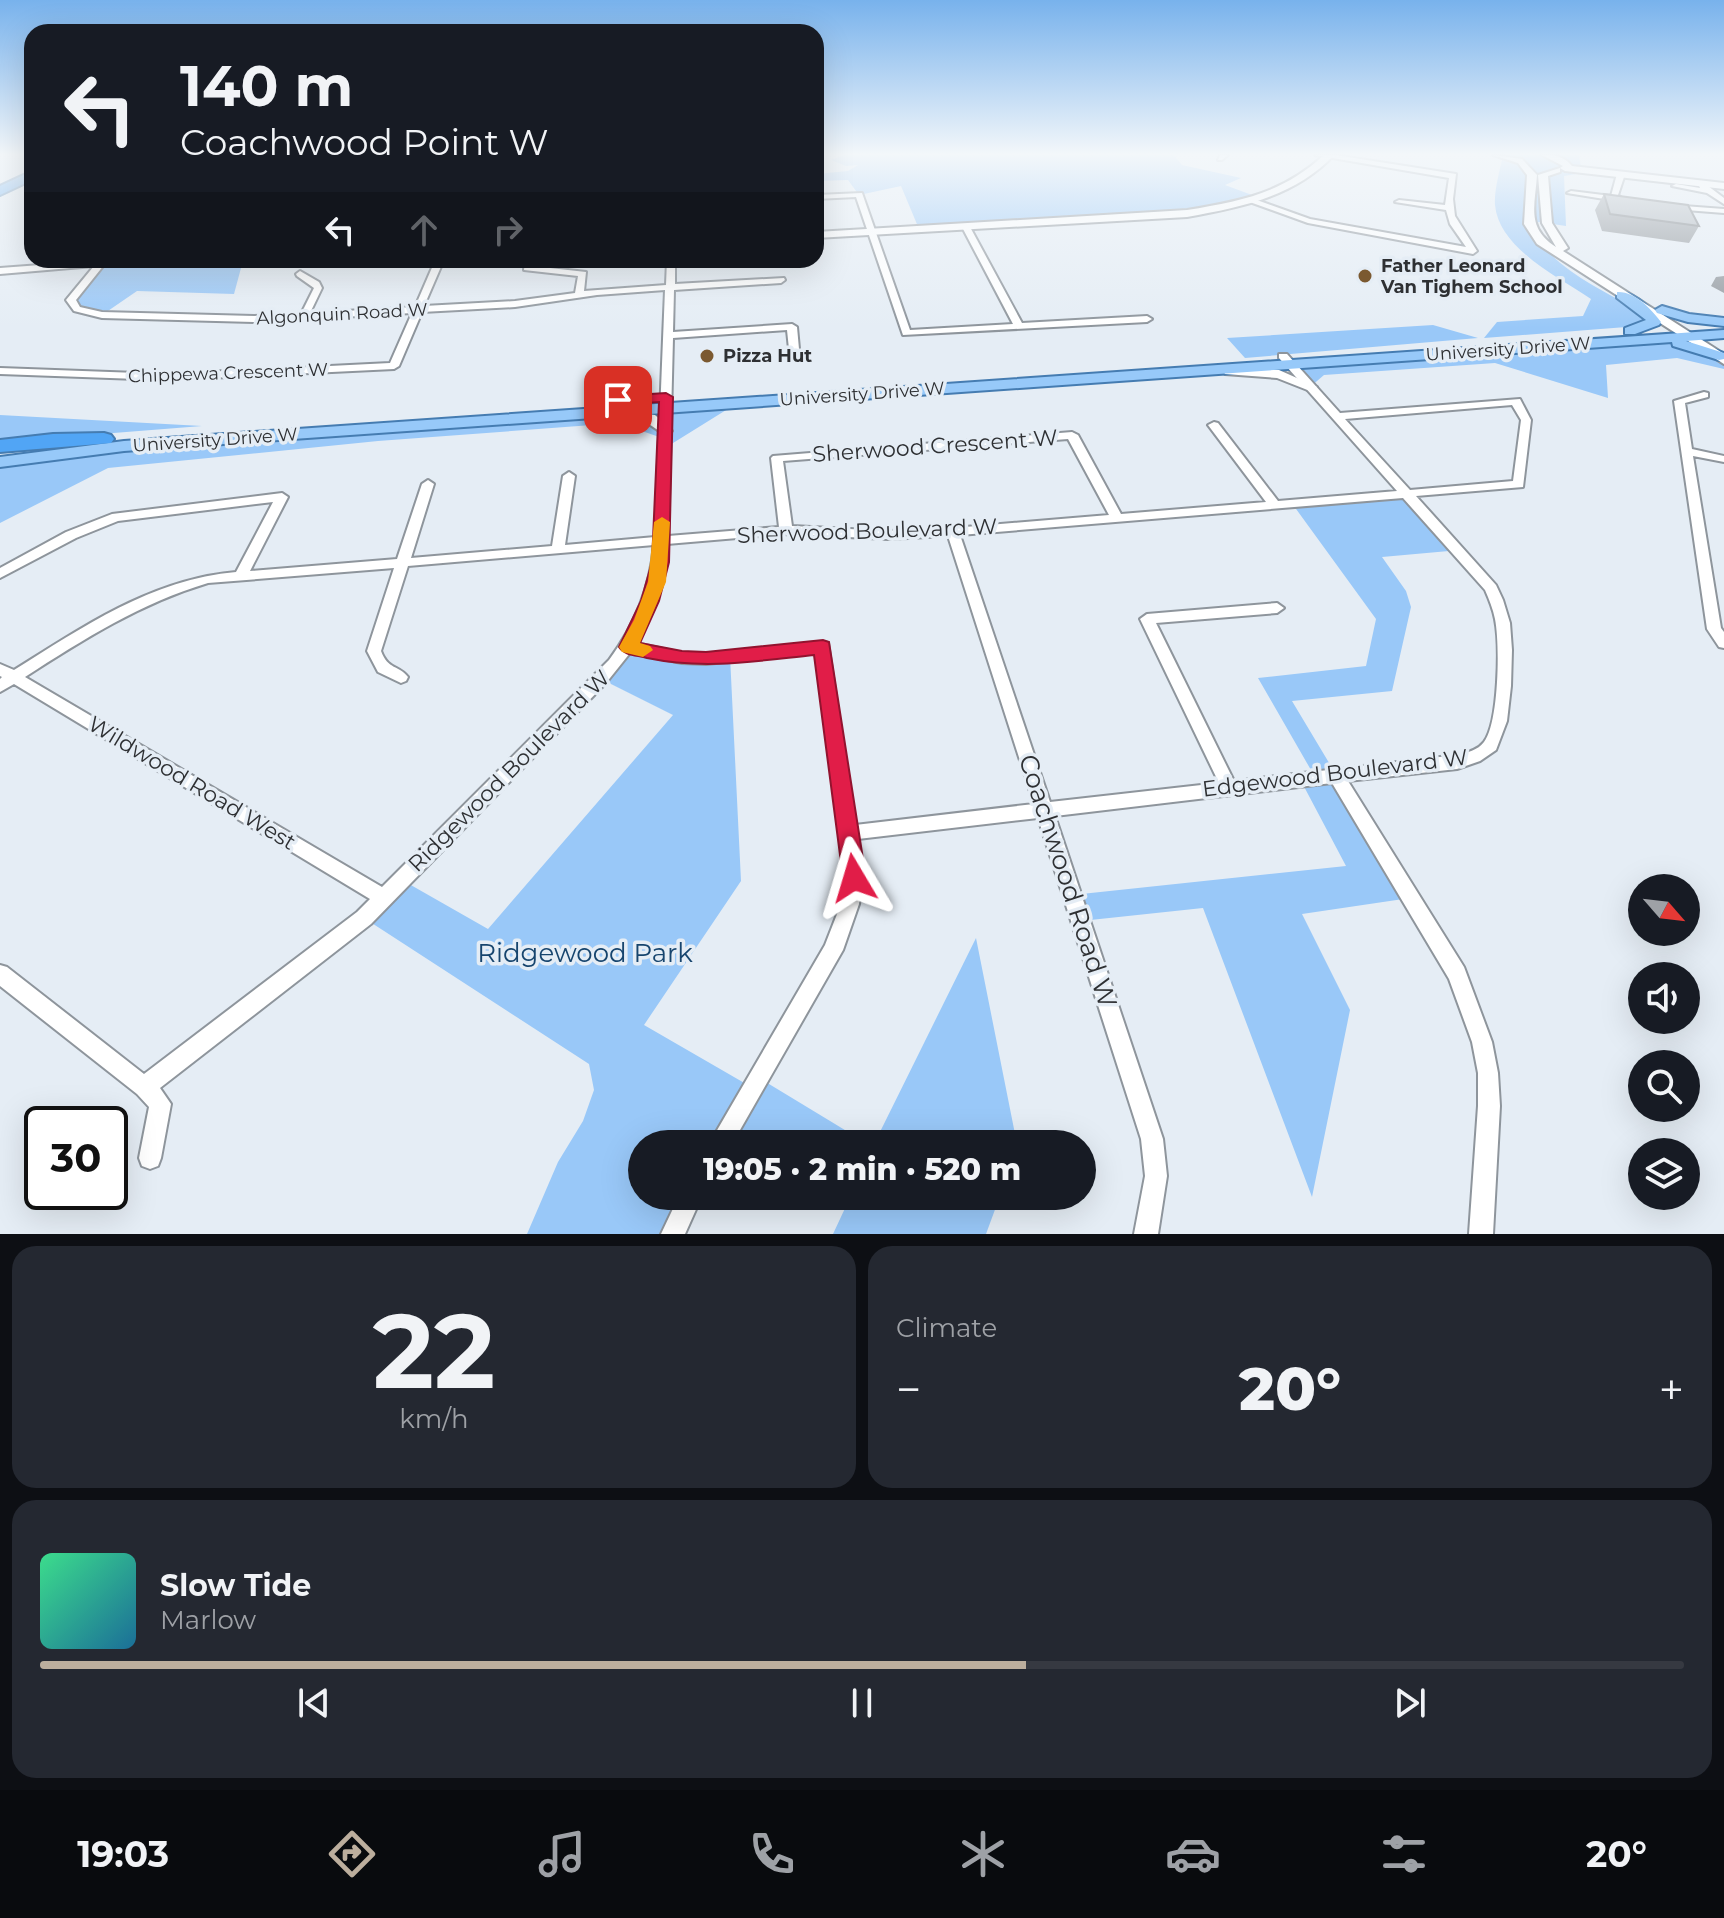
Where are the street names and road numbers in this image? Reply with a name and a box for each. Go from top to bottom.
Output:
street label: Algonquin Road W [256,299,428,329]
street label: University Drive W [1425,332,1591,366]
street label: Chippewa Crescent W [128,359,328,387]
street label: University Drive W [779,377,945,411]
street label: University Drive W [132,423,298,457]
street label: Sherwood Crescent W [811,424,1059,468]
street label: Sherwood Boulevard W [736,513,998,549]
street label: Ridgewood Boulevard W [402,664,616,878]
street label: Wildwood Road West [83,710,301,856]
street label: Edgewood Boulevard W [1201,743,1469,803]
street label: Coachwood Road W [1012,750,1124,1012]

